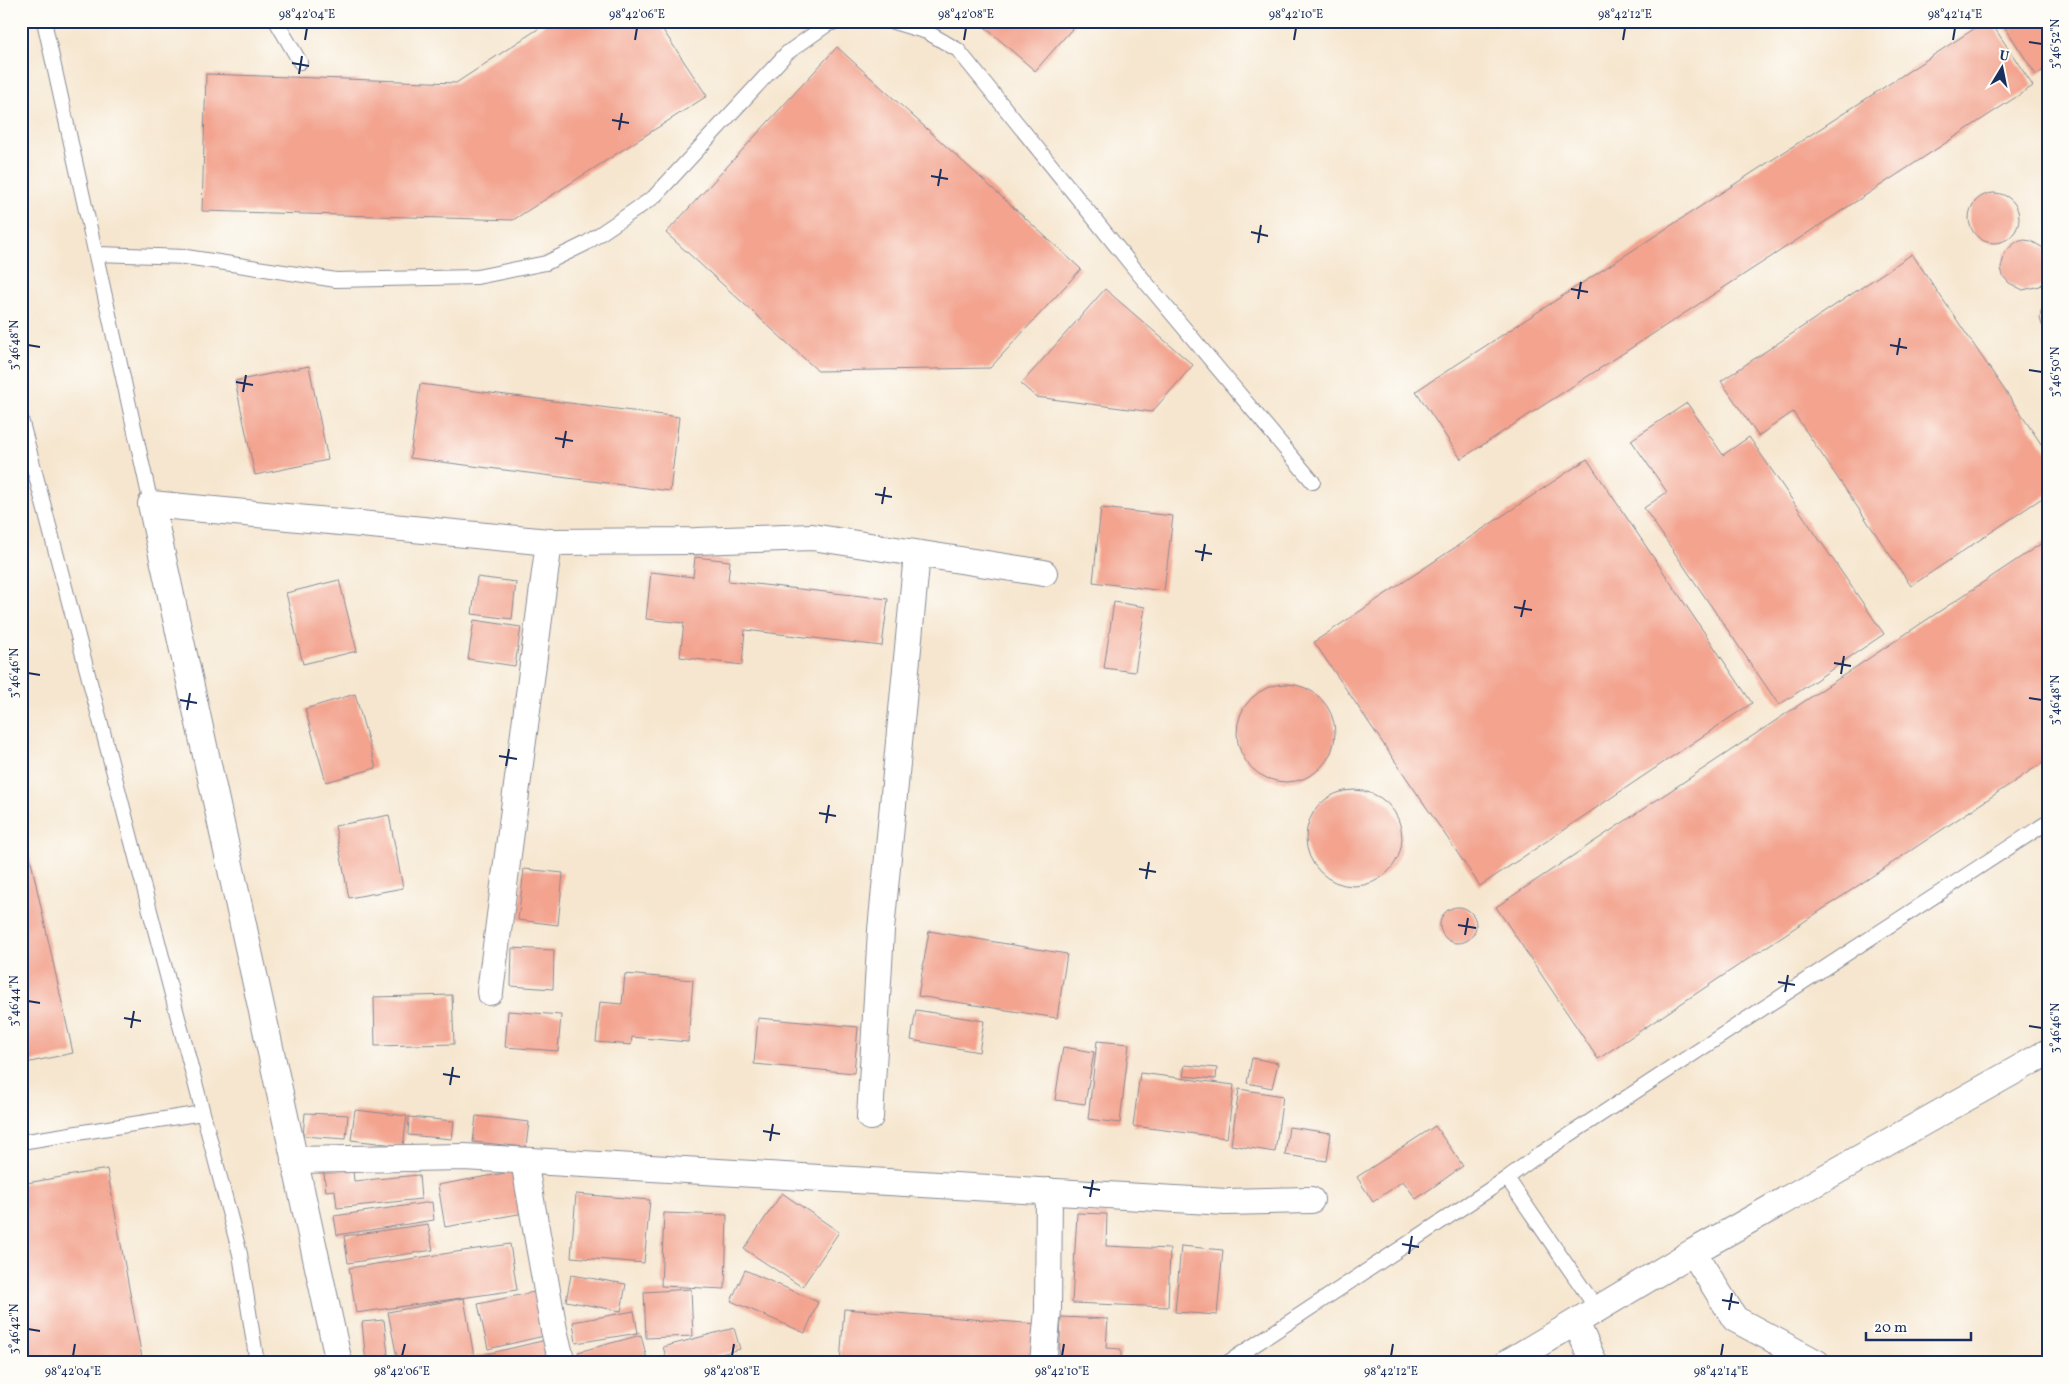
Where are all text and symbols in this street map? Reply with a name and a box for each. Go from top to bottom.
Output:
text: 98°42'04"E [279,7,335,23]
text: 98°42'06"E [609,7,665,23]
text: 98°42'08"E [938,7,994,23]
text: 98°42'10"E [1269,7,1323,23]
text: 98°42'12"E [1598,7,1652,23]
text: 98°42'14"E [1928,7,1982,23]
text: 3°46'52"N [2048,19,2064,69]
north arrow [1976,42,2026,92]
text: U [1998,46,2011,67]
text: 3°46'48"N [7,320,23,370]
text: 3°46'50"N [2048,347,2064,397]
text: 3°46'46"N [7,648,23,698]
text: 3°46'48"N [2048,675,2064,725]
text: 3°46'44"N [7,975,23,1027]
text: 3°46'46"N [2048,1003,2064,1053]
text: 3°46'42"N [7,1304,23,1354]
scale bar [1866,1309,1972,1341]
text: 20 m [1874,1318,1907,1339]
text: 98°42'04"E [45,1364,101,1380]
text: 98°42'06"E [374,1364,430,1380]
text: 98°42'08"E [704,1364,760,1380]
text: 98°42'10"E [1035,1364,1089,1380]
text: 98°42'12"E [1364,1364,1418,1380]
text: 98°42'14"E [1694,1364,1748,1380]

